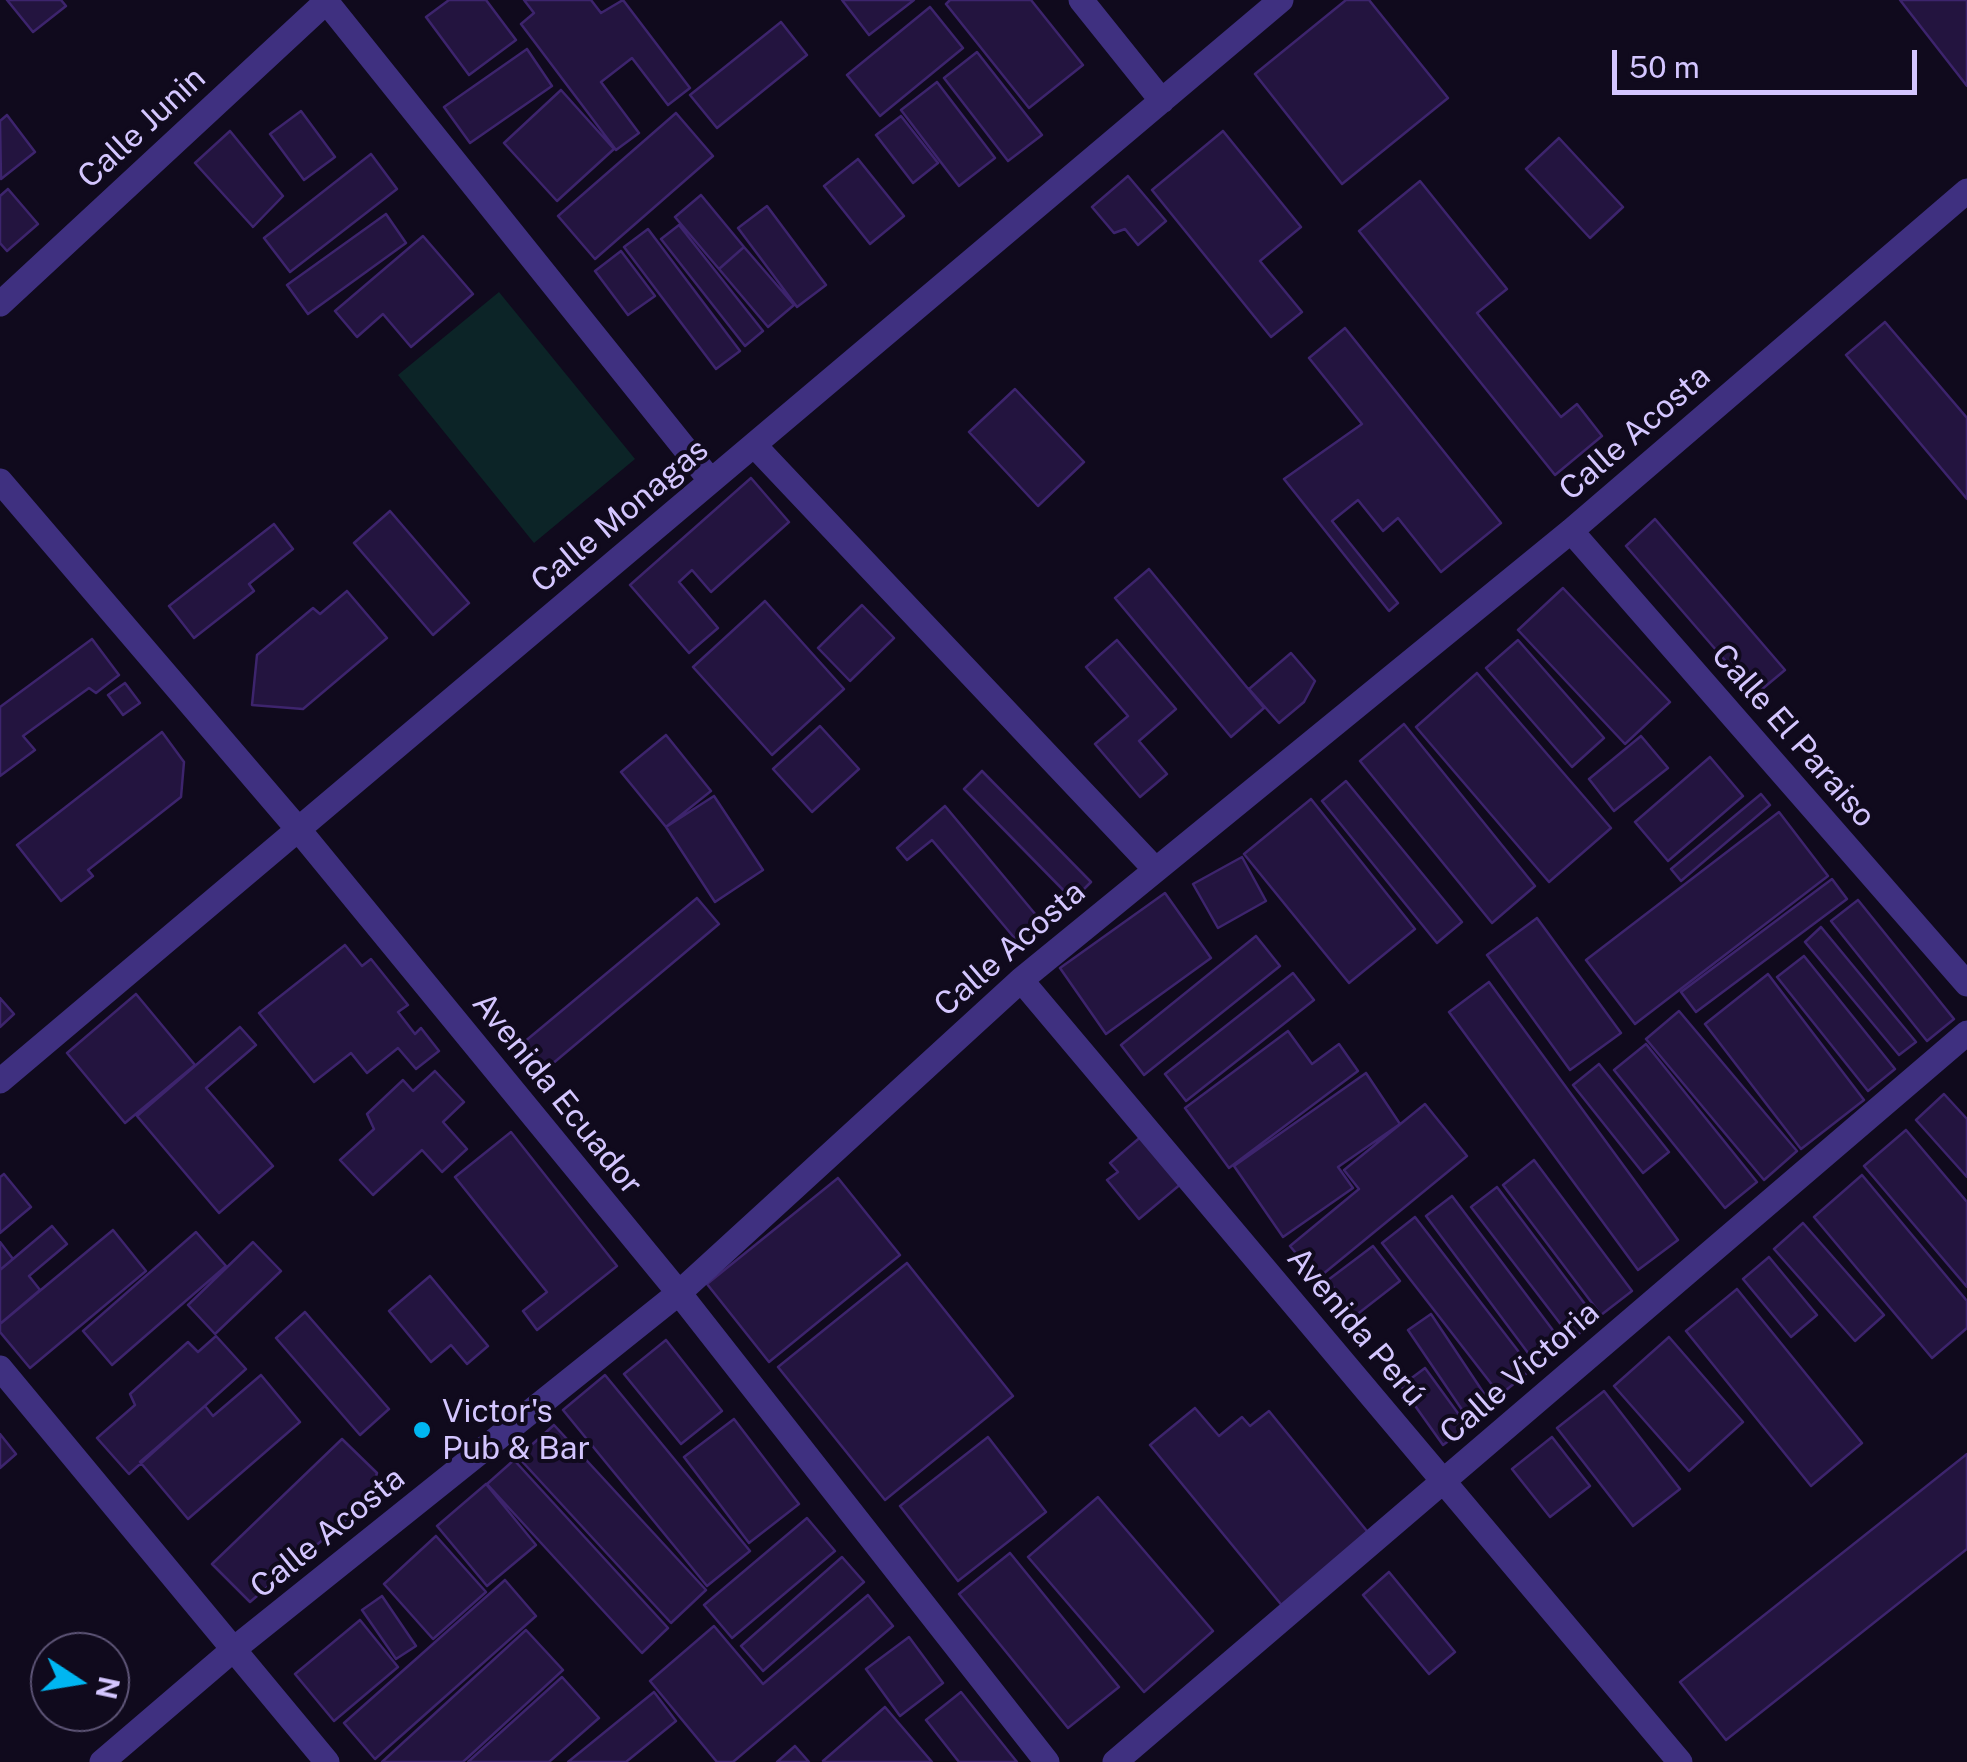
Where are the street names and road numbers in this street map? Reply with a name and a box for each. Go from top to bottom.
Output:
street label: Calle Junin [70,59,214,197]
street label: Calle Acosta [1552,357,1718,509]
street label: Calle Monagas [524,431,716,601]
street label: Calle El Paraiso [1703,637,1883,835]
street label: Calle Acosta [927,873,1093,1025]
street label: Avenida Ecuador [464,985,650,1203]
street label: Avenida Perú [1279,1240,1433,1414]
street label: Calle Victoria [1433,1294,1607,1452]
street label: Calle Acosta [243,1459,413,1607]

